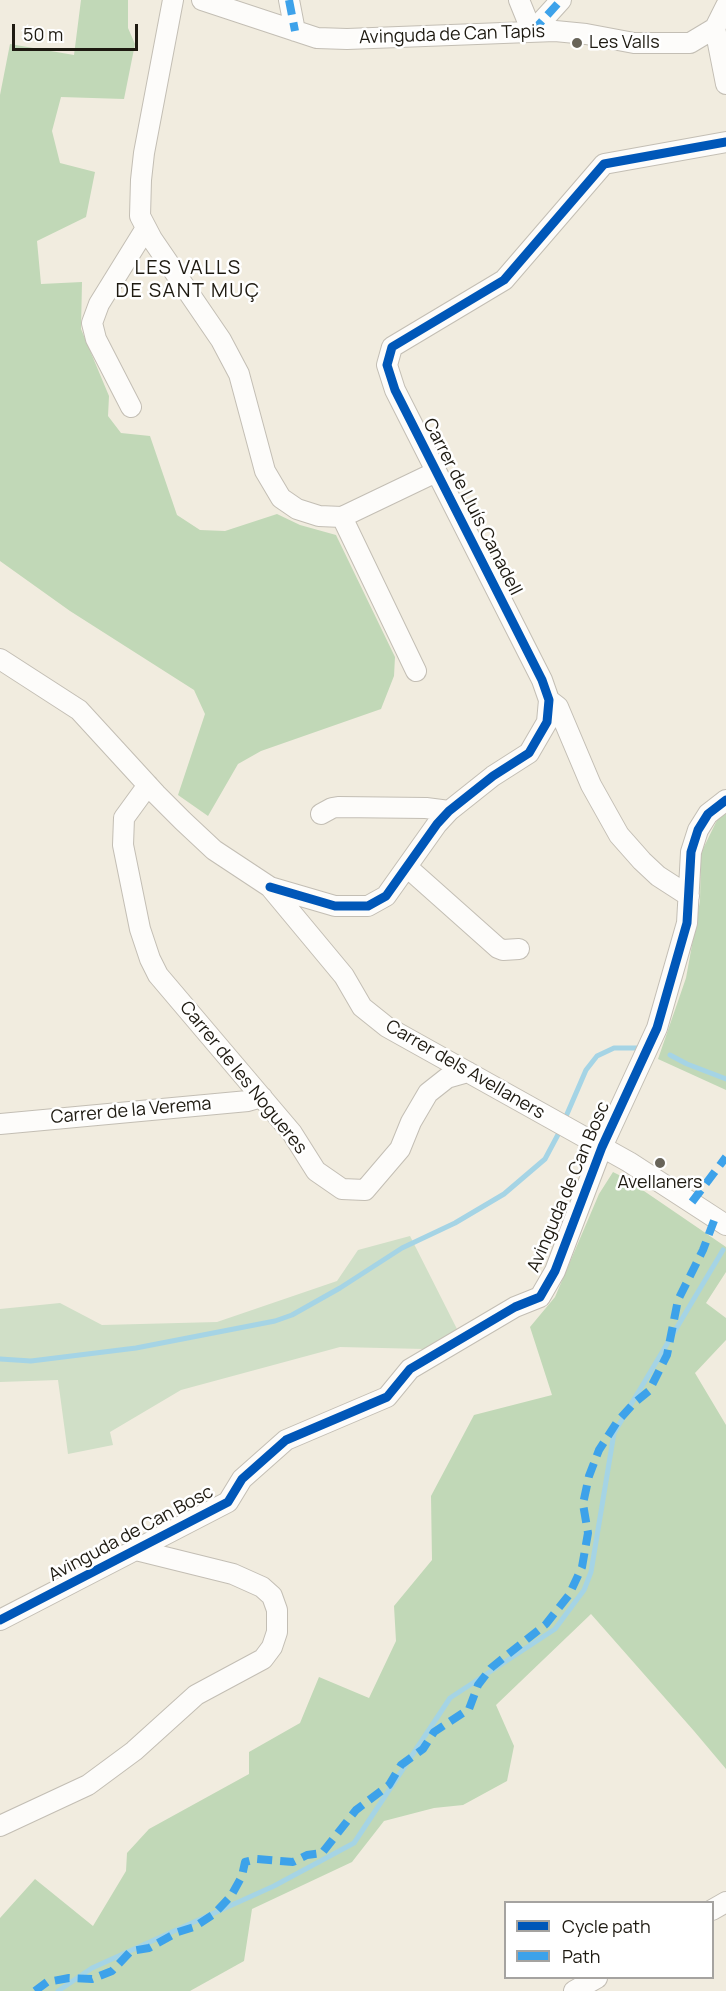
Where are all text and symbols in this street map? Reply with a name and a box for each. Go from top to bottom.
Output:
scale bar [15,12,141,50]
street label: Avinguda de Can Tapis [359,21,545,49]
text: 50 m [23,22,63,46]
place label: Les Valls [589,32,660,54]
marker: Les Valls [570,36,584,50]
district label: LES VALLS DE SANT MUÇ [115,256,261,303]
street label: Carrer de Lluís Canadell [418,415,526,599]
street label: Carrer de les Nogueres [175,997,311,1159]
street label: Carrer dels Avellaners [382,1016,548,1124]
street label: Carrer de la Verema [50,1093,212,1129]
street label: Avinguda de Can Bosc [523,1098,615,1276]
marker: Avellaners [653,1156,667,1170]
place label: Avellaners [617,1172,703,1194]
street label: Avinguda de Can Bosc [45,1481,217,1587]
legend [504,1901,714,1979]
text: Cycle path [562,1914,651,1938]
text: Path [562,1944,600,1968]

